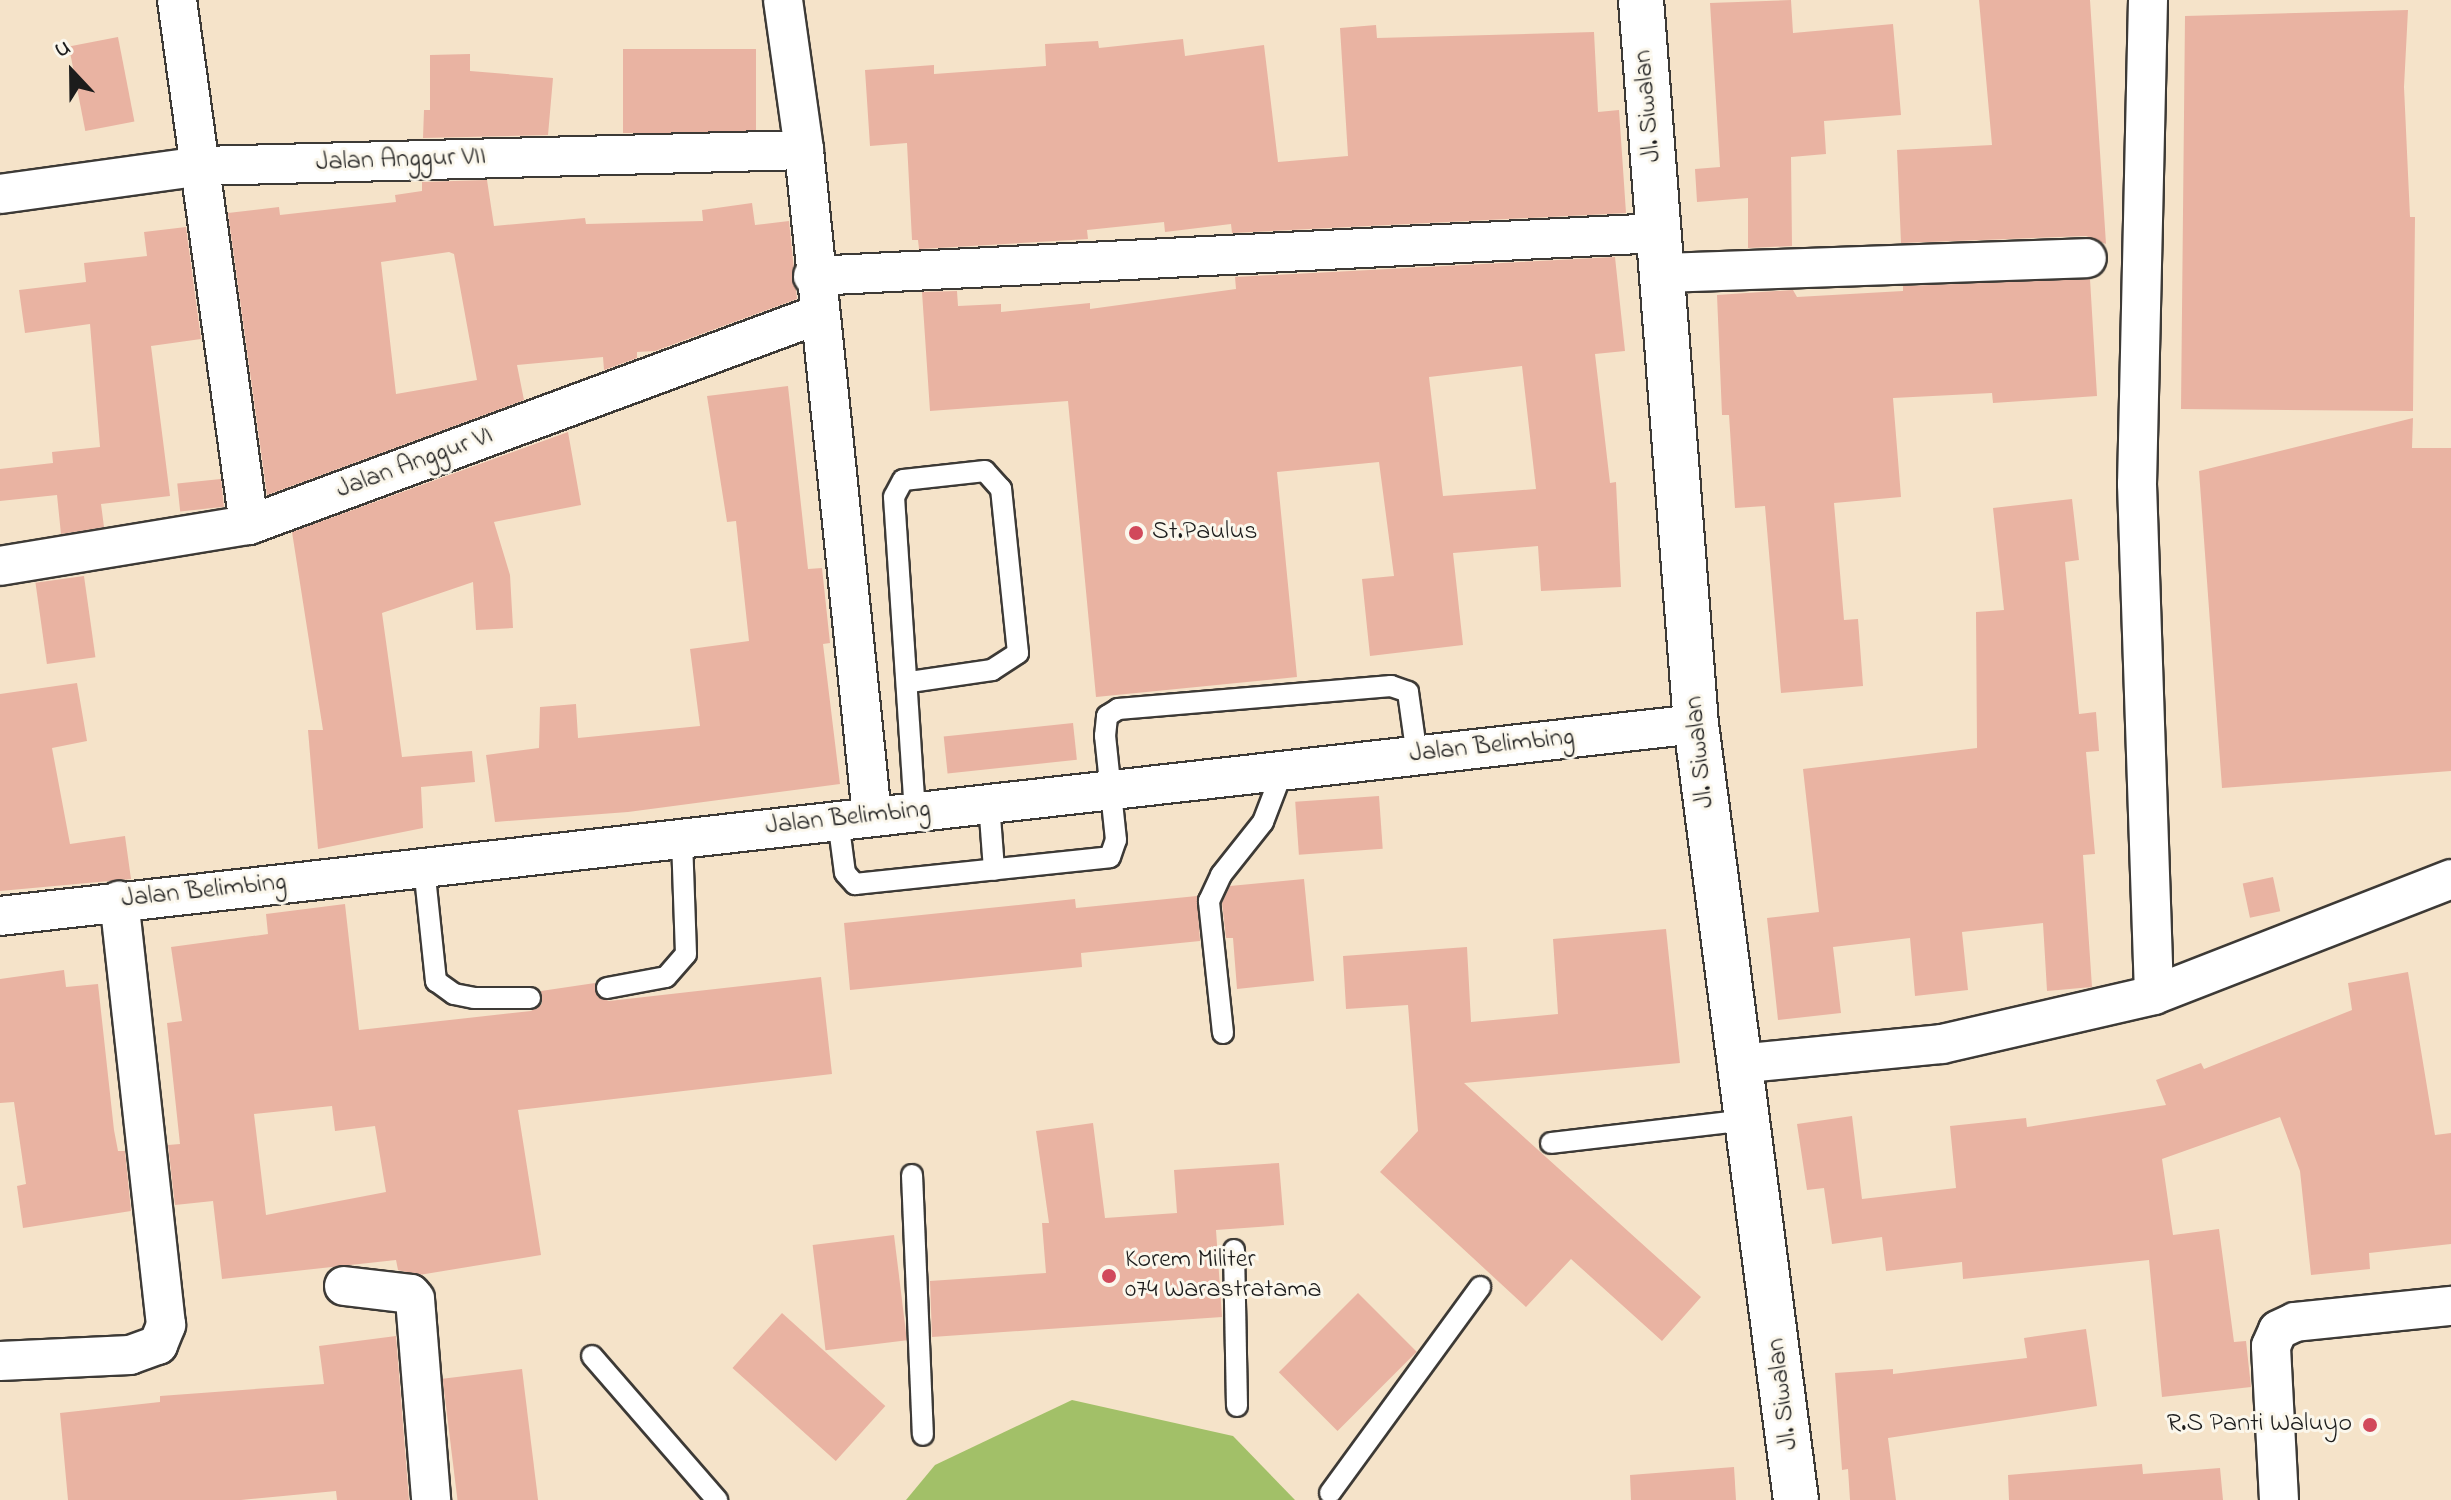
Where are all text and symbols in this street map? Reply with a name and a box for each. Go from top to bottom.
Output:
north arrow [32,32,112,112]
text: U [51,32,75,67]
street label: Jl. Siwalan [1629,49,1669,163]
street label: Jalan Anggur VII [315,142,487,180]
street label: Jalan Anggur VI [332,421,498,507]
place label: St.Paulus [1152,517,1257,549]
marker: St.Paulus [1127,524,1145,542]
street label: Jl. Siwalan [1680,694,1722,810]
street label: Jalan Belimbing [1408,723,1576,771]
street label: Jalan Belimbing [764,795,932,843]
street label: Jalan Belimbing [120,868,288,916]
place label: Korem Militer 074 Warastratama [1125,1245,1322,1306]
marker: Korem Militer 074 Warastratama [1100,1267,1118,1285]
street label: Jl. Siwalan [1762,1336,1806,1452]
place label: R.S Panti Waluyo [2167,1409,2352,1441]
marker: R.S Panti Waluyo [2359,1414,2381,1436]

